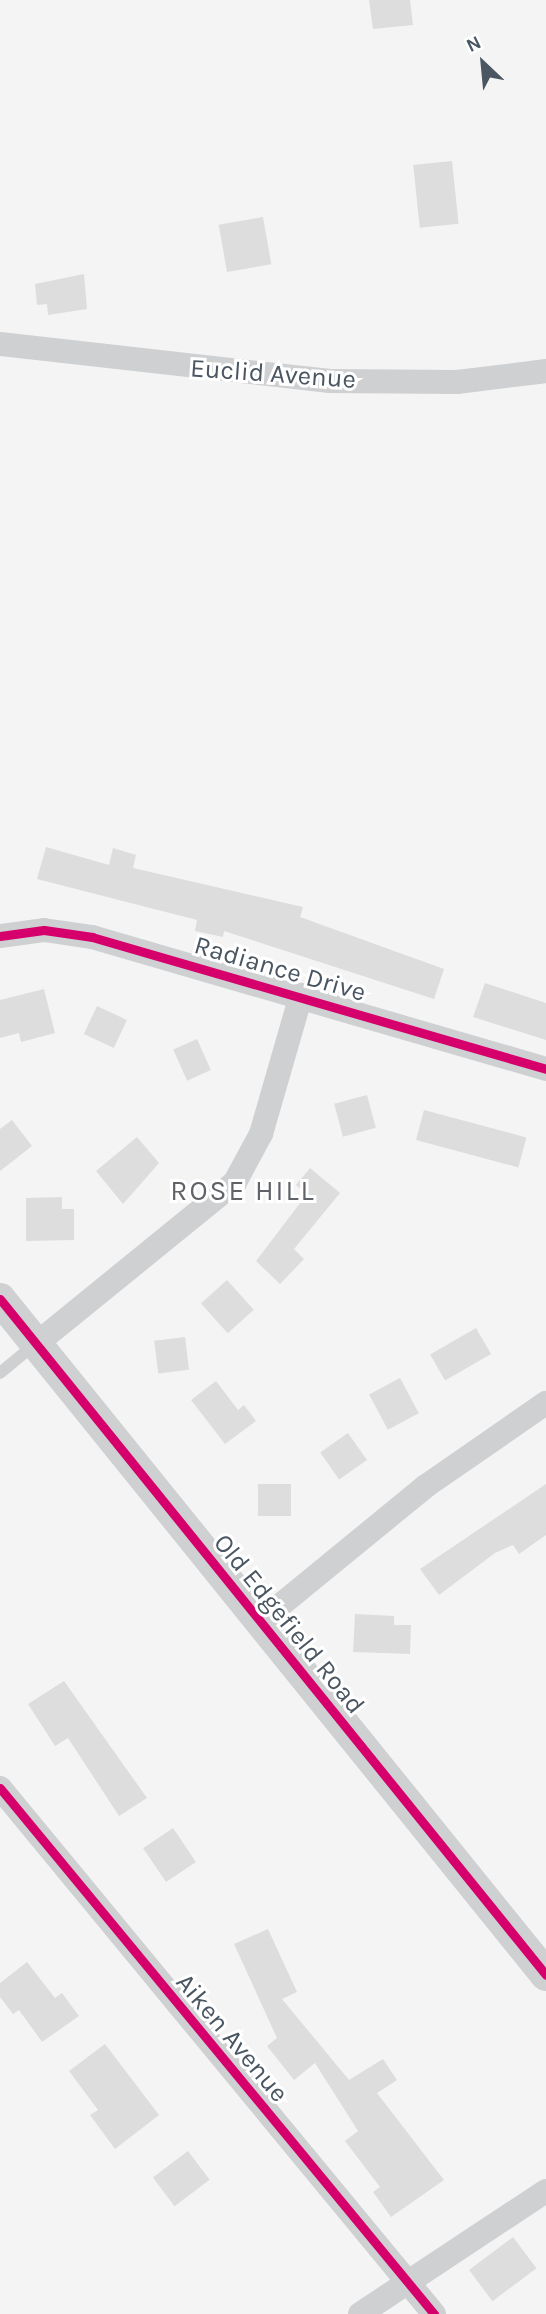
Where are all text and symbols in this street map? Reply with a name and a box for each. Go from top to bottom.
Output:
north arrow [448,28,518,98]
text: N [463,31,485,57]
street label: Euclid Avenue [189,353,357,395]
street label: Radiance Drive [191,930,369,1008]
district label: ROSE HILL [171,1174,315,1208]
street label: Old Edgefield Road [207,1528,371,1720]
street label: Aiken Avenue [169,1967,295,2109]

